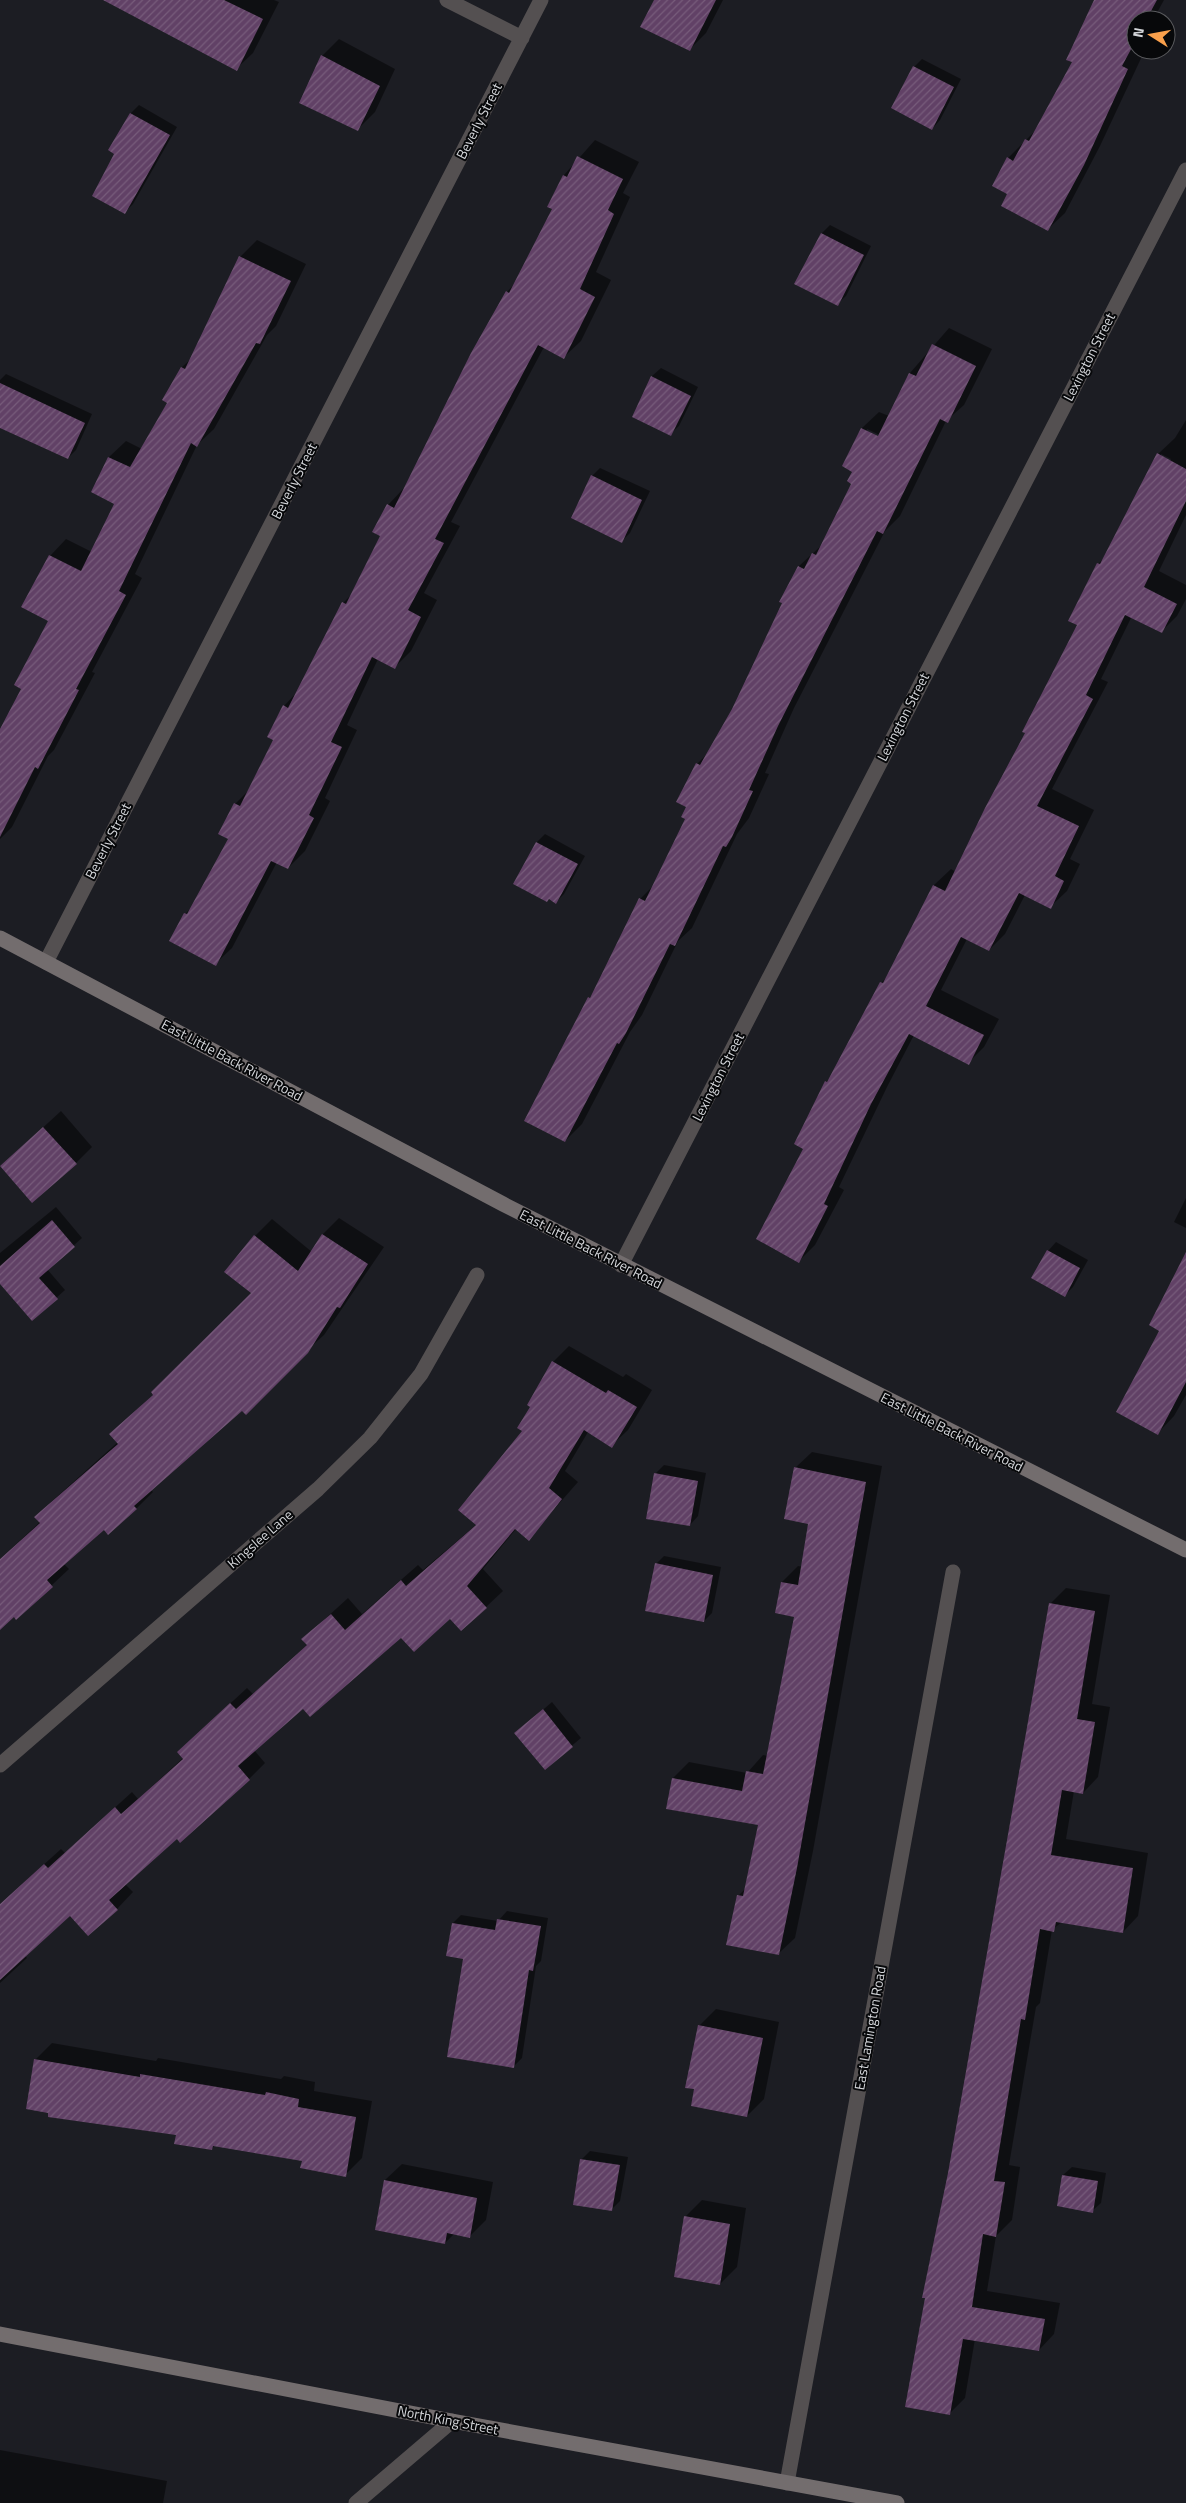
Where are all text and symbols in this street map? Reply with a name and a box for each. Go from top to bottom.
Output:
north arrow [1126,10,1176,60]
text: N [1127,26,1149,39]
street label: Beverly Street [450,79,507,163]
street label: Lexington Street [1057,309,1120,405]
street label: Beverly Street [265,439,322,523]
street label: Lexington Street [871,669,934,765]
street label: Beverly Street [79,799,136,883]
street label: East Little Back River Road [158,1013,307,1106]
street label: Lexington Street [686,1029,749,1125]
street label: East Little Back River Road [516,1203,666,1294]
street label: East Little Back River Road [877,1386,1027,1477]
street label: Kingslee Lane [222,1504,297,1573]
street label: East Lamington Road [848,1964,891,2092]
street label: North King Street [396,2399,500,2440]

